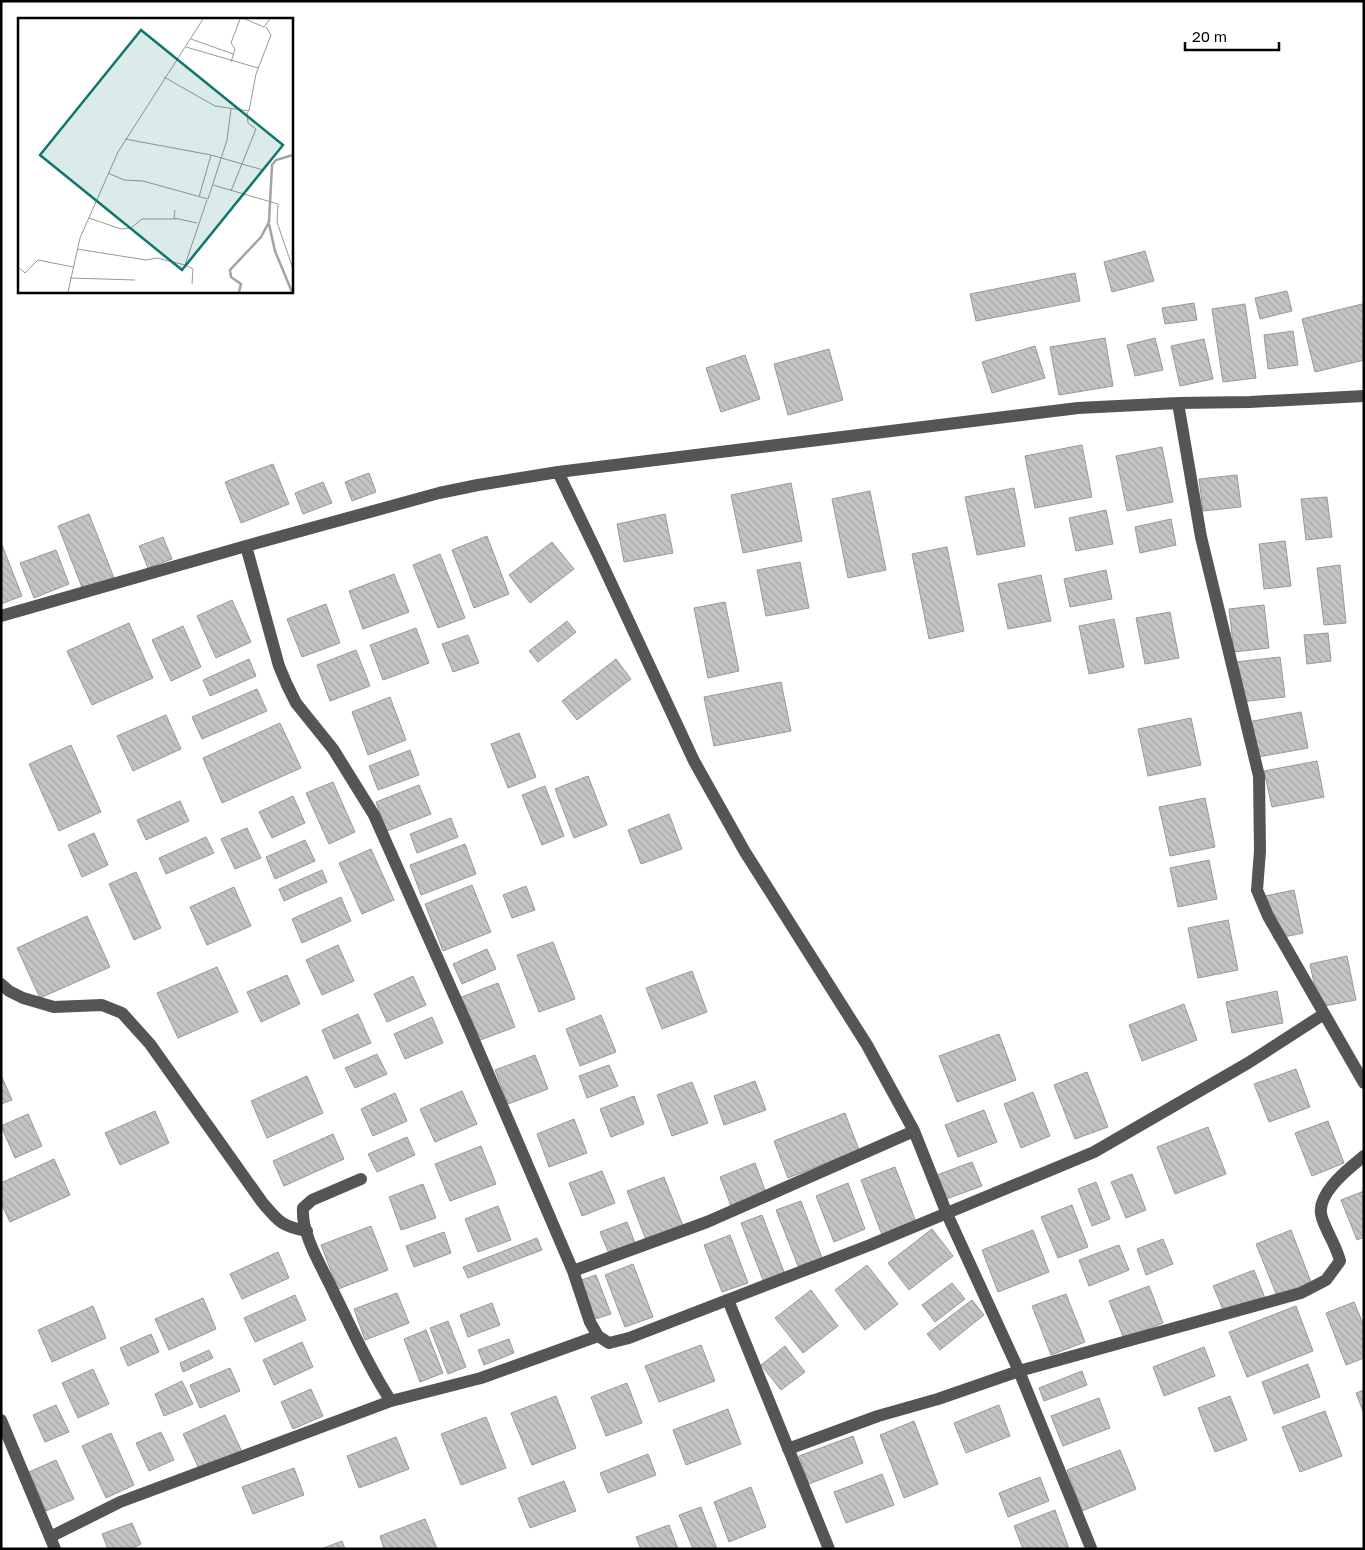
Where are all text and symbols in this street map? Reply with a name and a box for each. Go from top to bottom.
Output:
inset map [18,18,292,292]
scale bar [1185,20,1279,52]
text: 20 m [1192,27,1227,45]

